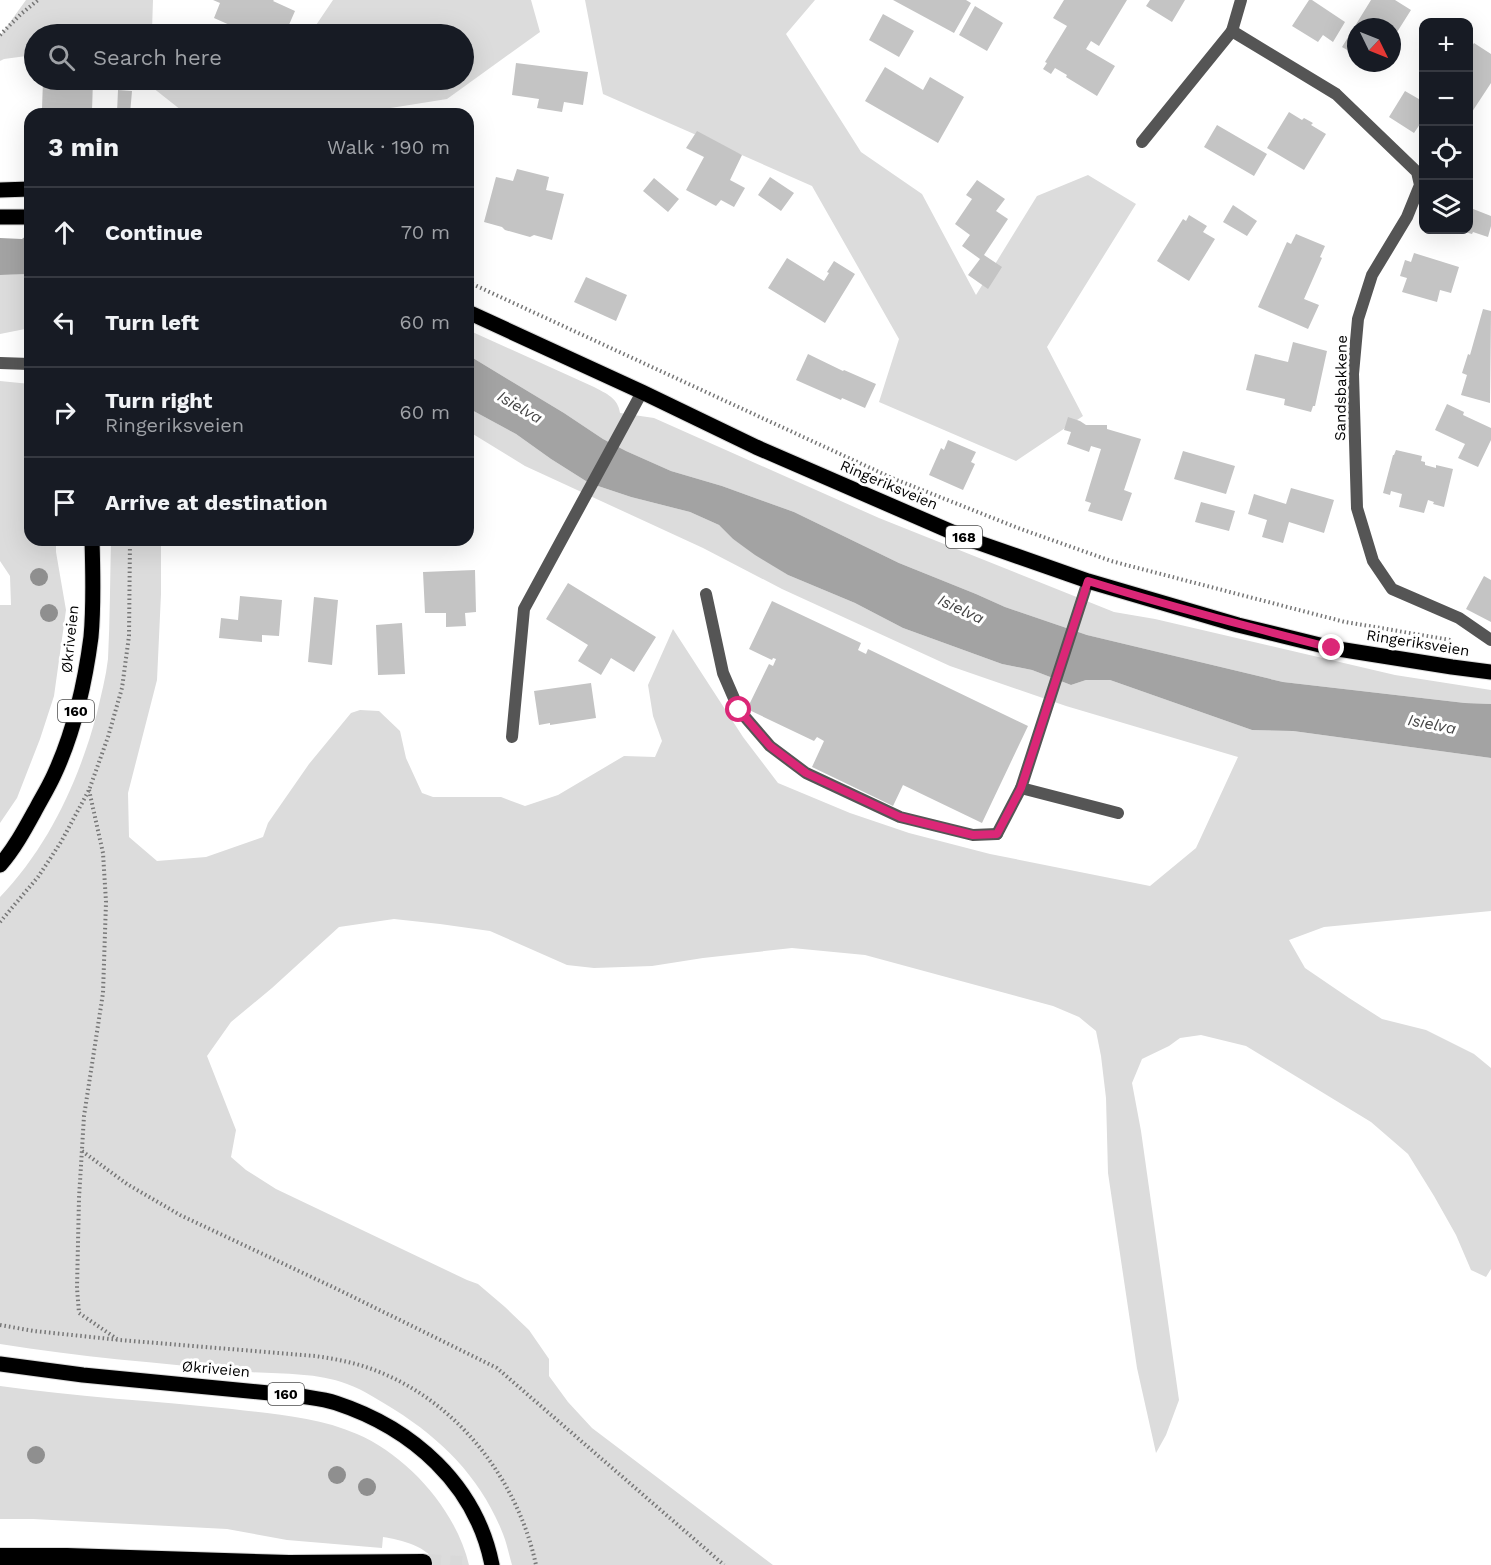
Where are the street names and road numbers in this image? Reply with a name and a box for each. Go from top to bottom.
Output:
street label: Sandsbakkene [1331,335,1351,441]
street label: Ringeriksveien [837,456,941,514]
road number: 168 [946,526,982,548]
street label: Økriveien [57,604,83,674]
street label: Ringeriksveien [1365,626,1471,660]
road number: 160 [58,700,94,722]
street label: Økriveien [181,1357,251,1381]
road number: 160 [268,1383,304,1405]

